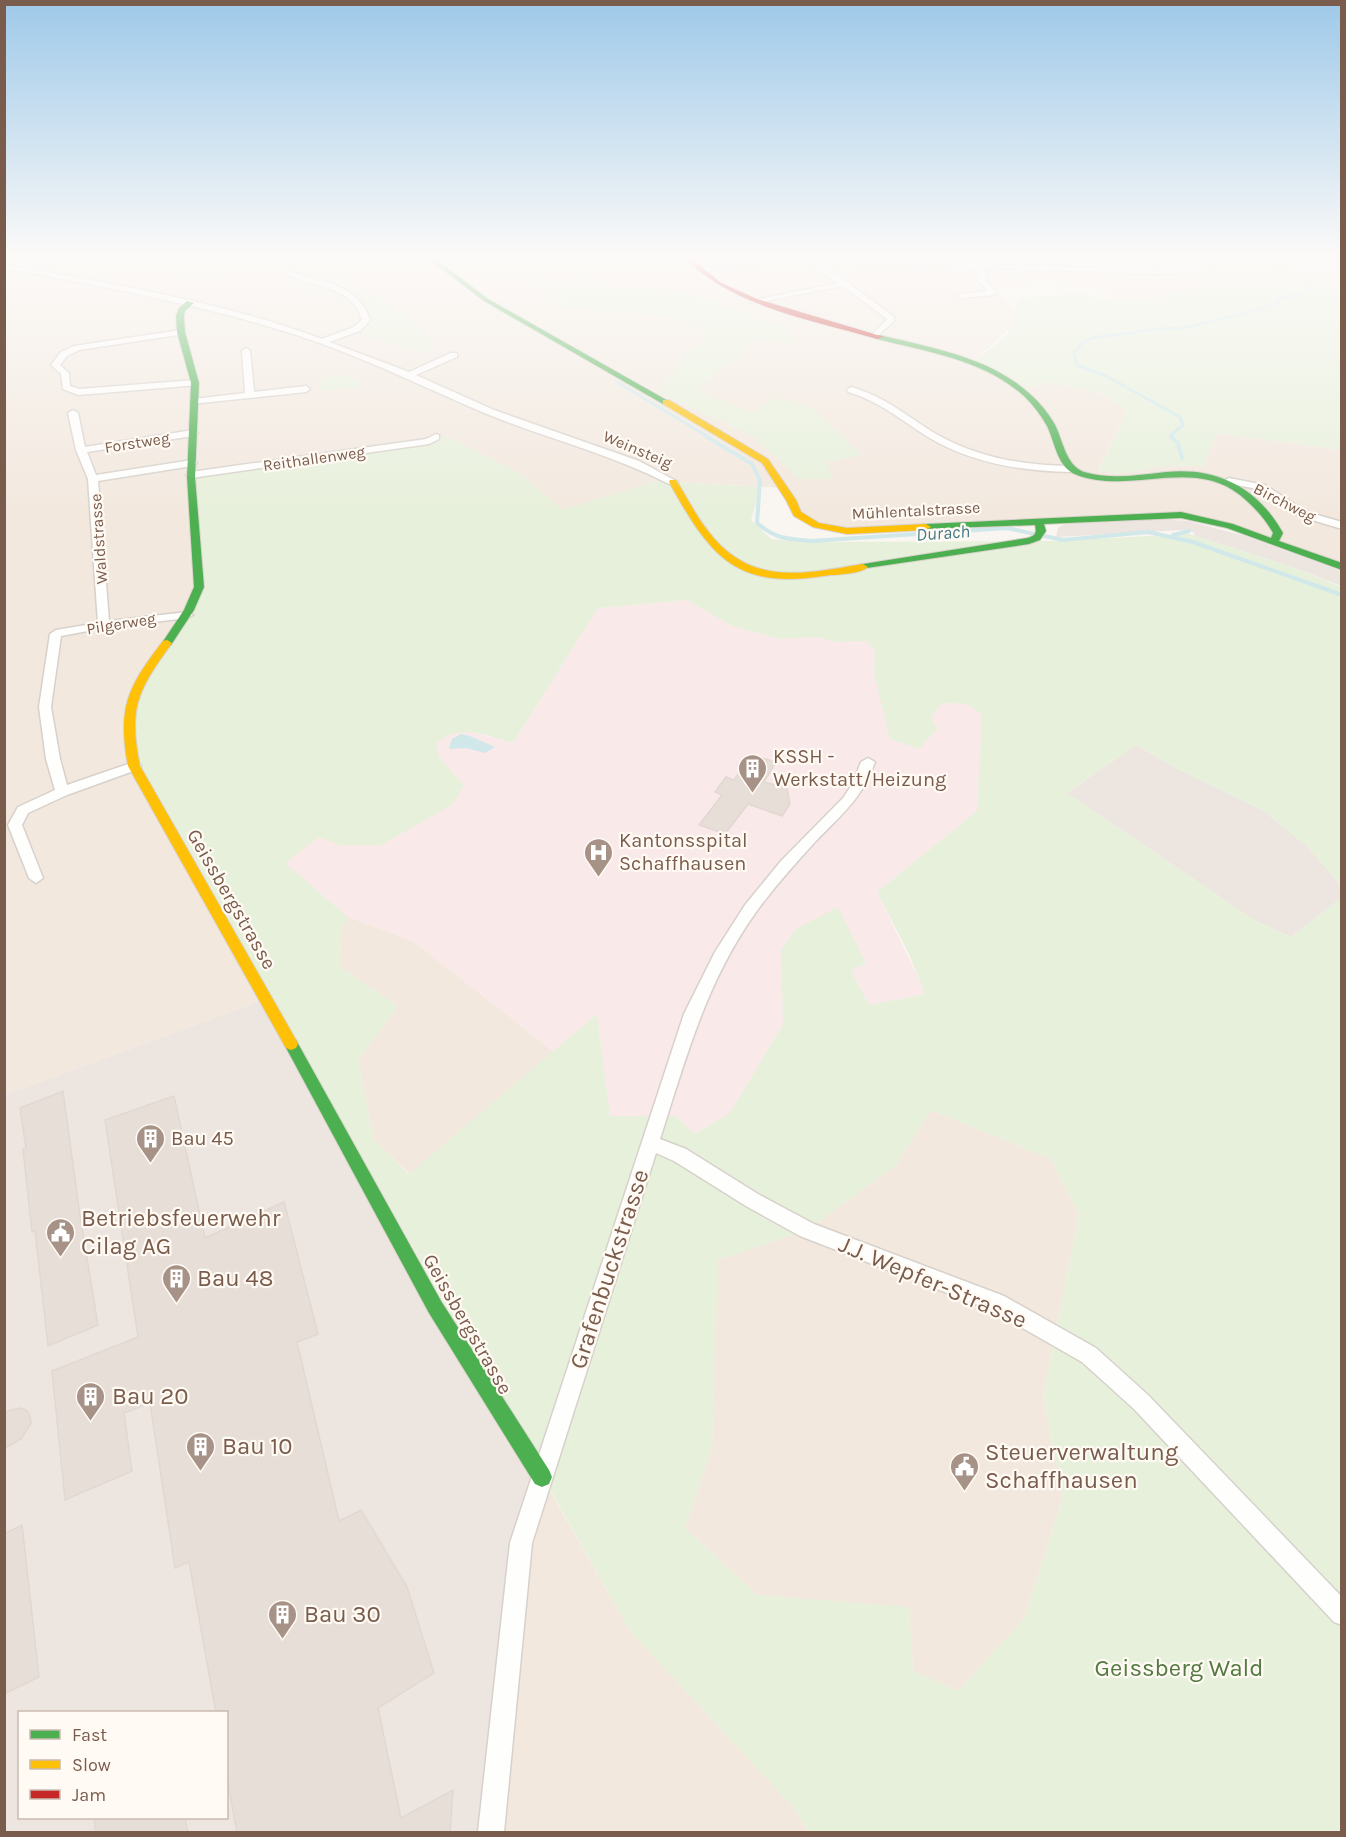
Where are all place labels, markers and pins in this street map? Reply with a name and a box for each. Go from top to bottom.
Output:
place label: KSSH - Werkstatt/Heizung [773,745,946,791]
building icon: KSSH - Werkstatt/Heizung [736,752,768,794]
place label: Kantonsspital Schaffhausen [619,829,748,875]
hospital icon: Kantonsspital Schaffhausen [582,836,614,878]
building icon: Bau 45 [134,1122,166,1164]
place label: Bau 45 [171,1127,234,1150]
place label: Betriebsfeuerwehr Cilag AG [81,1204,281,1260]
public building icon: Betriebsfeuerwehr Cilag AG [44,1216,76,1258]
building icon: Bau 48 [160,1262,192,1304]
place label: Bau 48 [197,1264,274,1292]
building icon: Bau 20 [75,1380,107,1422]
place label: Bau 20 [112,1382,189,1410]
building icon: Bau 10 [185,1430,217,1472]
place label: Bau 10 [222,1432,293,1460]
place label: Steuerverwaltung Schaffhausen [985,1438,1179,1494]
public building icon: Steuerverwaltung Schaffhausen [948,1450,980,1492]
building icon: Bau 30 [267,1598,299,1640]
place label: Bau 30 [304,1600,381,1628]

